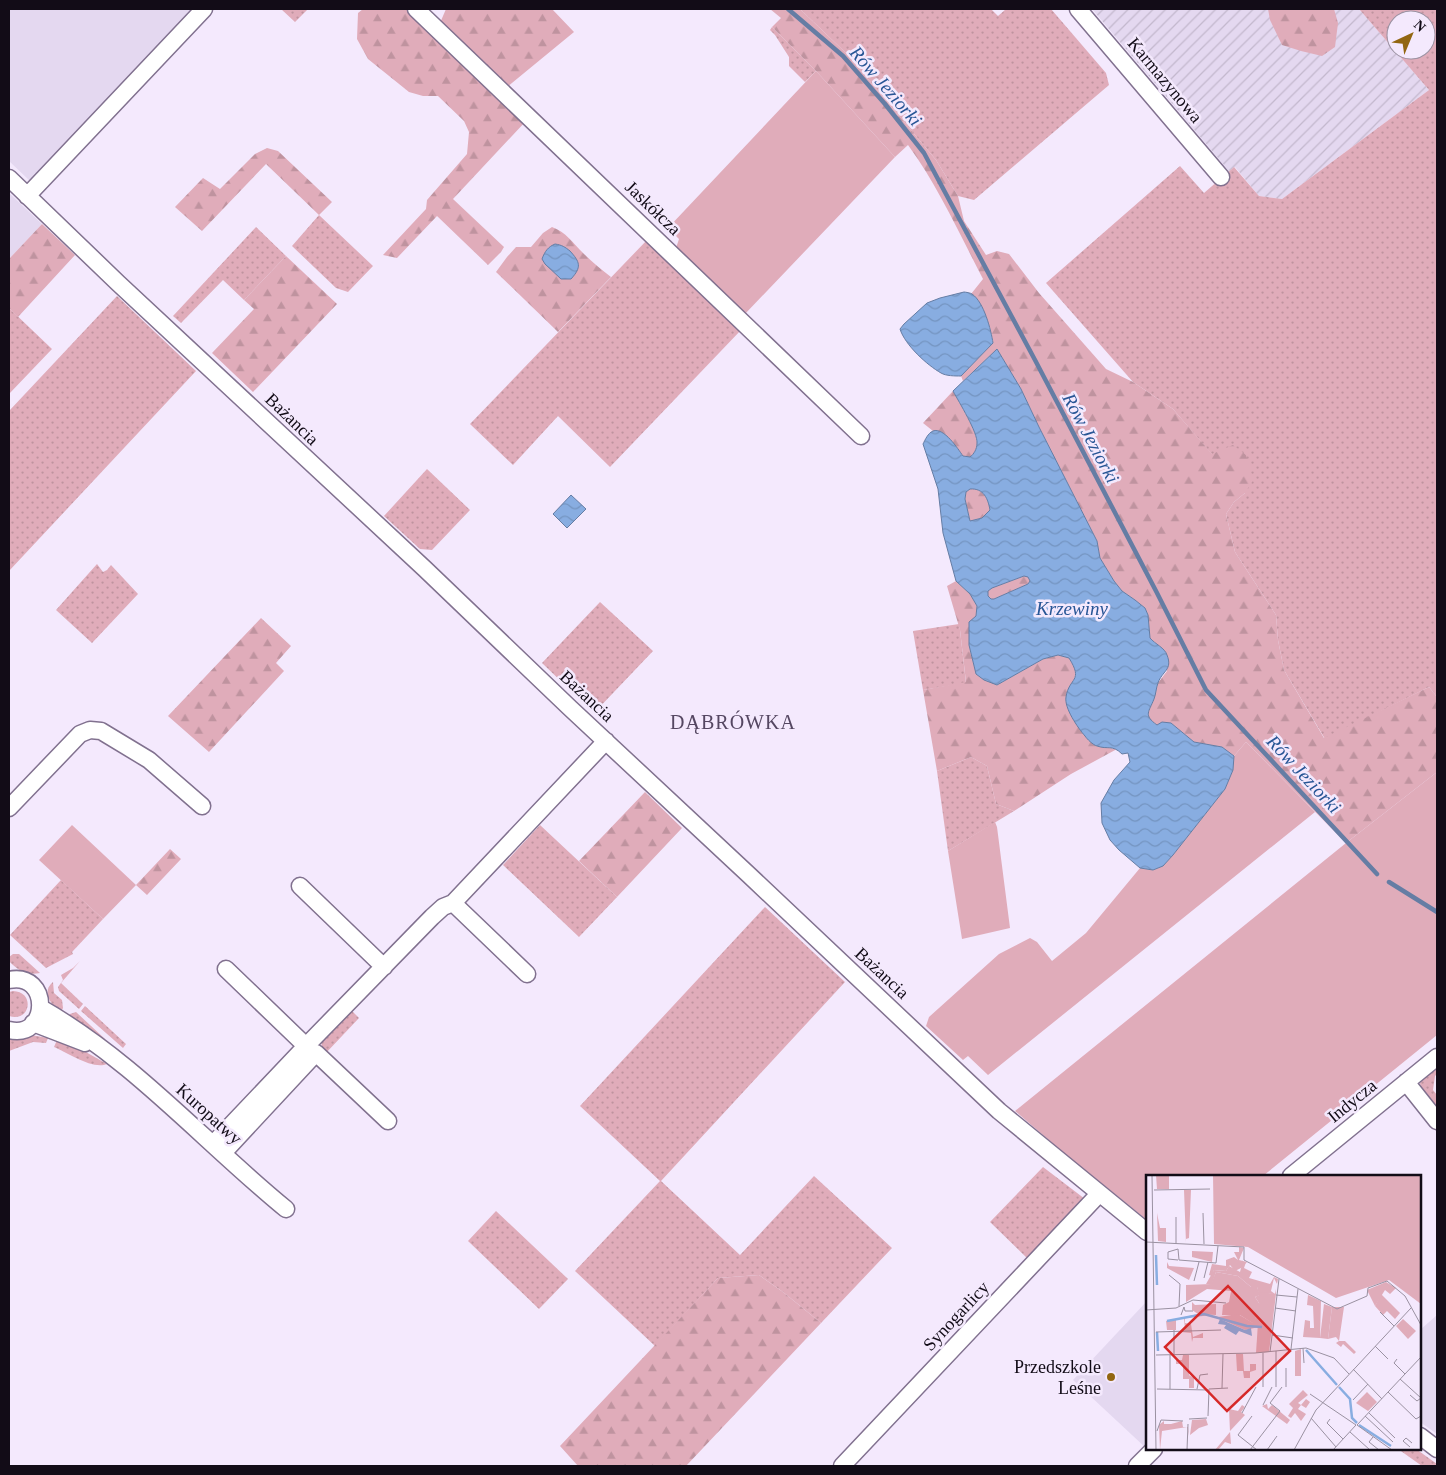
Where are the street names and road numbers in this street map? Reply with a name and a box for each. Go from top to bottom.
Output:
street label: Karmazynowa [1124,33,1206,127]
street label: Jaskółcza [621,177,685,239]
street label: Bażancia [261,389,323,449]
street label: Bażancia [556,666,618,726]
street label: Bażancia [851,943,913,1003]
street label: Indycza [1324,1075,1380,1127]
street label: Kuropatwy [172,1079,246,1149]
street label: Synogarlicy [919,1277,993,1355]

